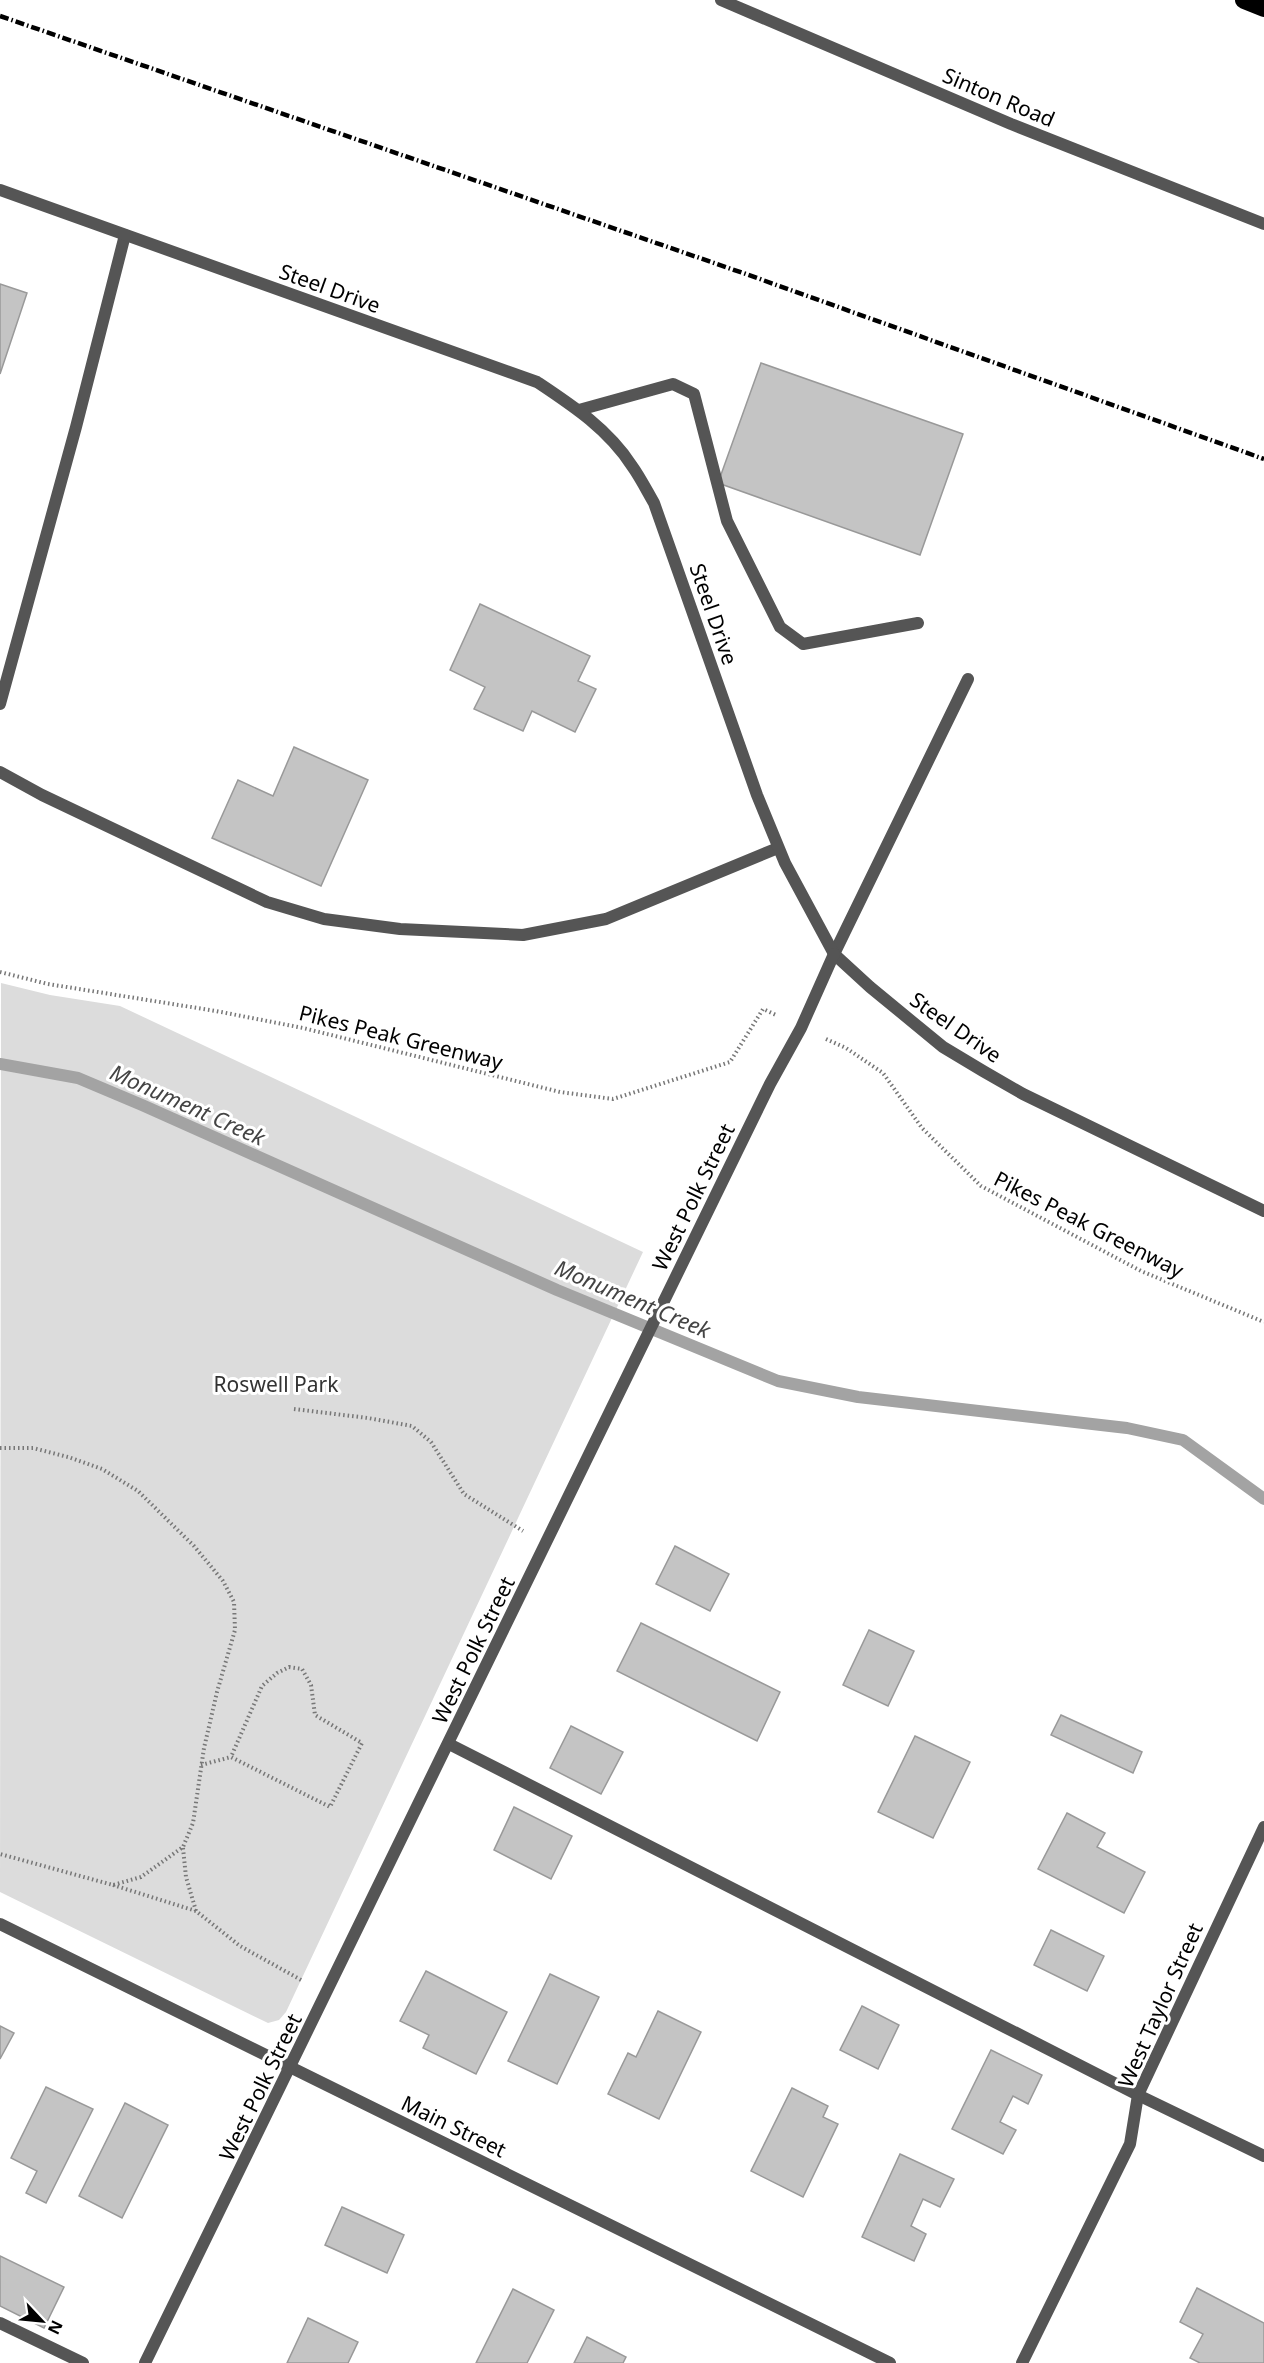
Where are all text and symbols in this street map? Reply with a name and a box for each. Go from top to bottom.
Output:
street label: Sinton Road [939,61,1059,133]
street label: Steel Drive [276,257,384,319]
street label: Steel Drive [684,560,744,668]
street label: Steel Drive [905,985,1007,1069]
street label: Pikes Peak Greenway [296,998,506,1076]
water label: Monument Creek [106,1056,271,1152]
street label: West Polk Street [645,1118,741,1275]
street label: Pikes Peak Greenway [990,1164,1189,1284]
water label: Monument Creek [551,1252,716,1345]
park label: Roswell Park [214,1370,339,1398]
street label: West Polk Street [425,1571,521,1728]
street label: West Taylor Street [1111,1918,1209,2092]
street label: West Polk Street [212,2008,308,2165]
street label: Main Street [397,2089,511,2164]
north arrow [12,2291,72,2351]
text: N [43,2317,68,2338]

